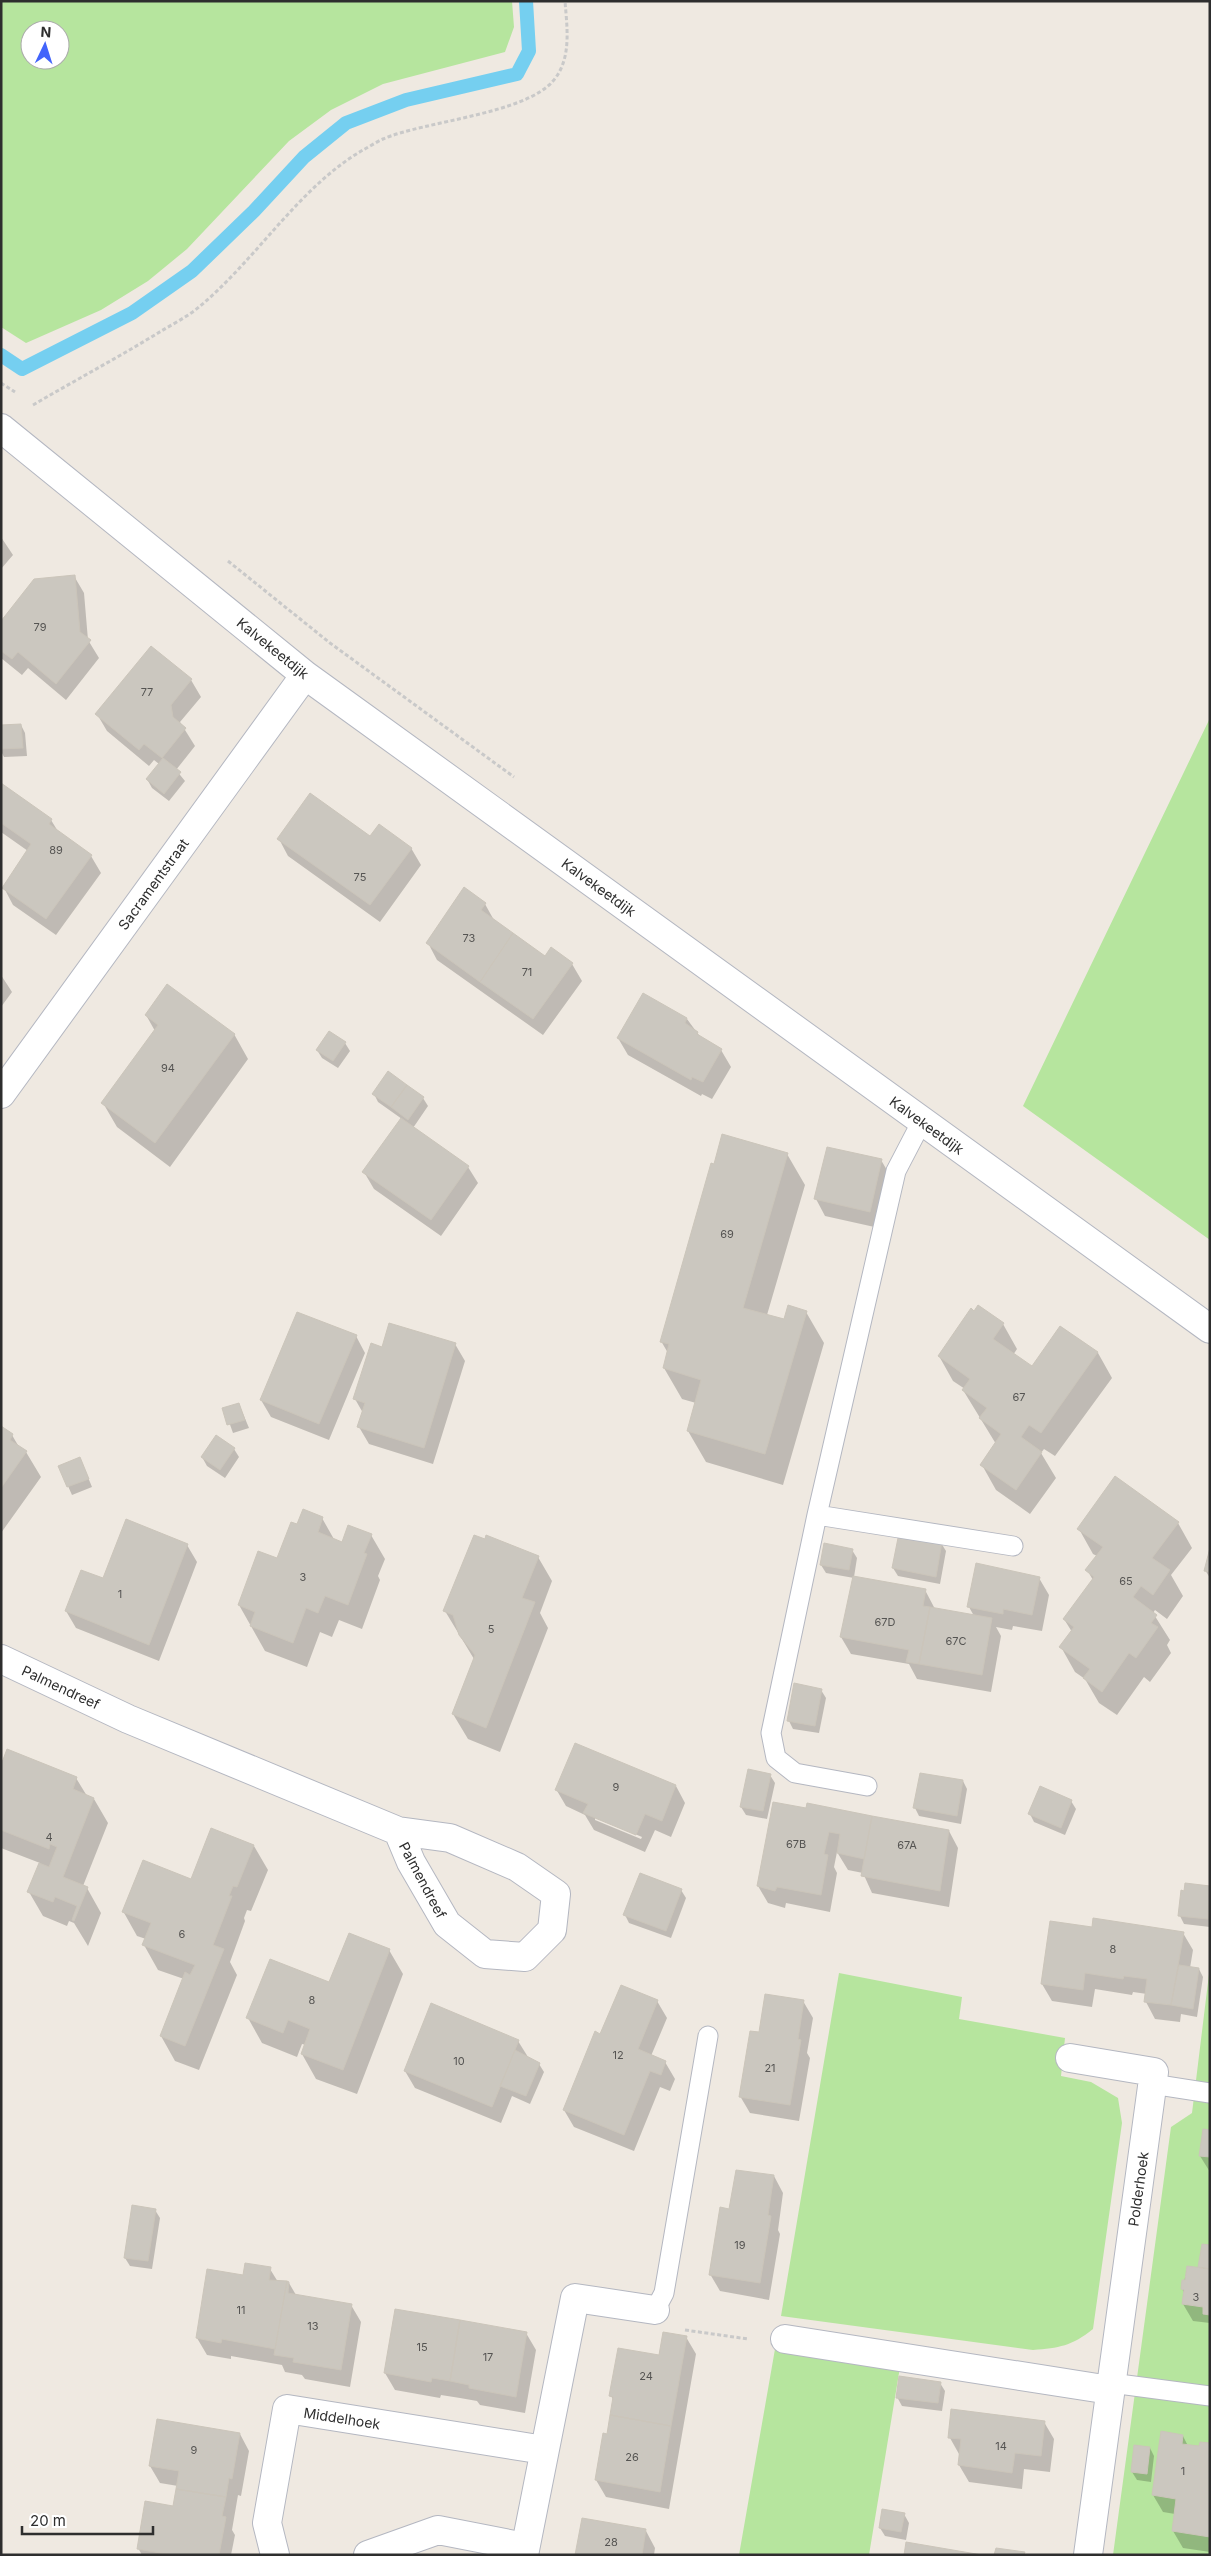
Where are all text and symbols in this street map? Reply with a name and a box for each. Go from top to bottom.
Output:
north arrow [20,20,70,70]
text: N [40,23,52,40]
street label: Kalvekeetdijk [234,614,313,682]
house number: 79 [34,620,47,634]
house number: 77 [141,685,153,699]
street label: Sacramentstraat [114,835,192,933]
house number: 89 [49,843,63,857]
street label: Kalvekeetdijk [559,854,640,920]
house number: 75 [354,870,367,884]
house number: 73 [463,931,476,945]
house number: 71 [522,965,532,979]
house number: 94 [161,1061,175,1075]
street label: Kalvekeetdijk [887,1092,968,1158]
house number: 69 [720,1227,734,1241]
house number: 67 [1012,1390,1026,1404]
house number: 3 [300,1570,307,1584]
house number: 65 [1119,1574,1133,1588]
house number: 1 [118,1587,122,1601]
house number: 67D [875,1615,896,1629]
house number: 5 [488,1622,495,1636]
house number: 67C [945,1634,967,1648]
street label: Palmendreef [19,1662,103,1712]
house number: 9 [613,1780,620,1794]
house number: 4 [45,1830,53,1844]
house number: 67B [786,1837,806,1851]
house number: 67A [897,1838,917,1852]
street label: Palmendreef [396,1839,450,1921]
house number: 6 [179,1927,186,1941]
house number: 8 [1110,1942,1117,1956]
house number: 8 [309,1993,316,2007]
house number: 12 [612,2048,624,2062]
house number: 10 [453,2054,465,2068]
house number: 21 [764,2061,776,2075]
street label: Polderhoek [1124,2150,1152,2228]
house number: 19 [734,2238,746,2252]
house number: 3 [1193,2290,1200,2304]
house number: 11 [237,2303,245,2317]
house number: 13 [307,2319,319,2333]
house number: 15 [416,2340,428,2354]
house number: 17 [483,2350,493,2364]
house number: 24 [639,2369,653,2383]
street label: Middelhoek [303,2404,382,2432]
house number: 14 [995,2439,1007,2453]
house number: 9 [191,2443,198,2457]
house number: 26 [625,2450,639,2464]
house number: 1 [1181,2464,1185,2478]
scale bar [22,2504,154,2536]
text: 20 m [30,2511,66,2530]
house number: 28 [604,2535,618,2549]

